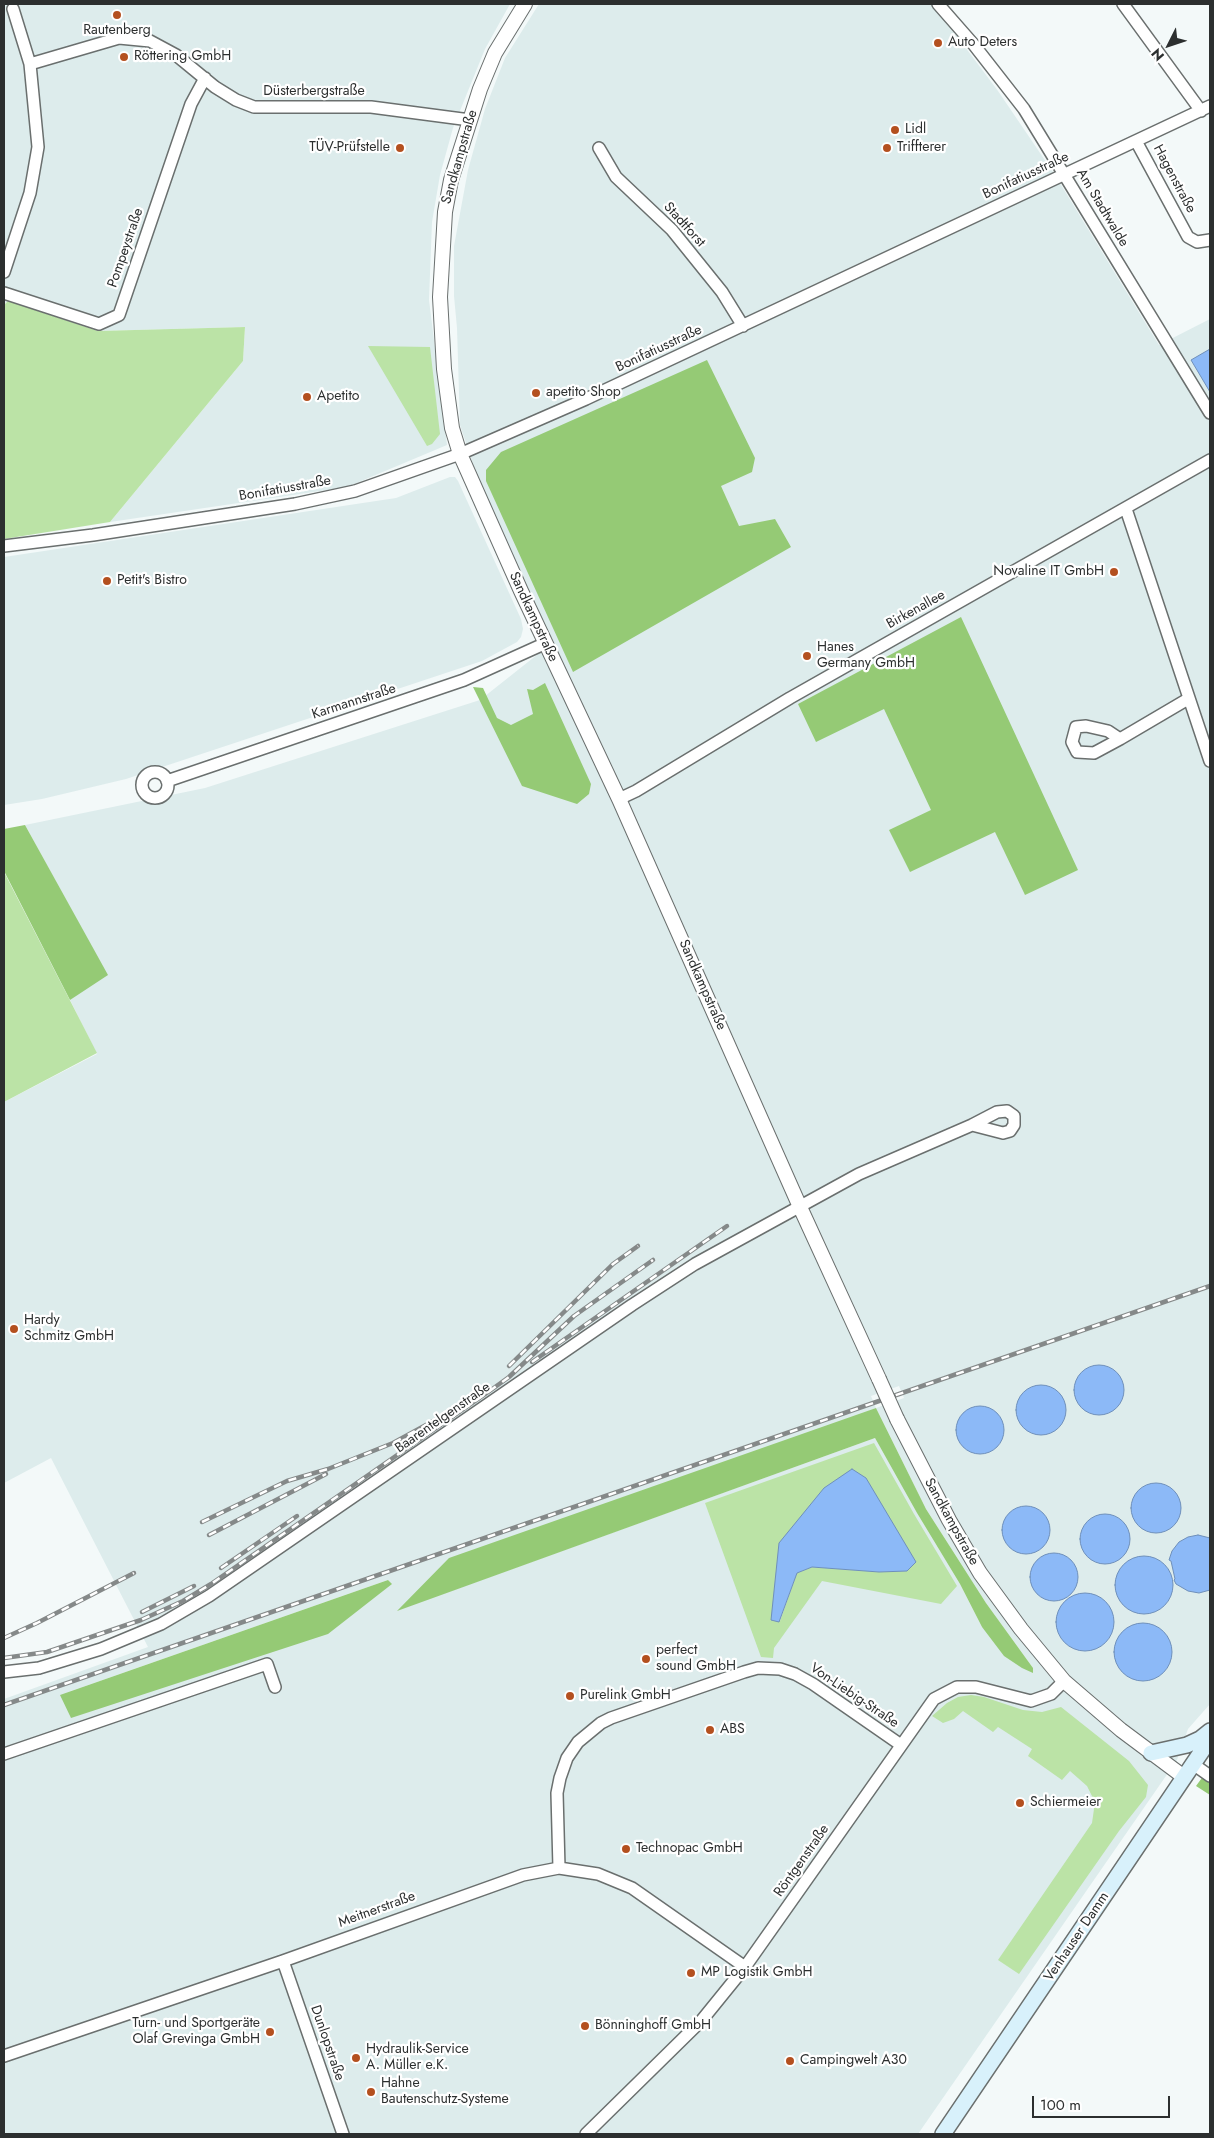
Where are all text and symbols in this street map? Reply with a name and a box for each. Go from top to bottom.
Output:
marker: Rautenberg [111,9,123,21]
north arrow [1144,20,1194,70]
place label: Rautenberg [83,23,151,39]
place label: Auto Deters [948,35,1017,51]
marker: Auto Deters [932,37,944,49]
text: N [1146,44,1169,66]
place label: Röttering GmbH [134,49,231,65]
marker: Röttering GmbH [118,51,130,63]
street label: Düsterbergstraße [263,84,365,100]
street label: Sandkampstraße [439,108,481,206]
place label: Lidl [905,122,926,138]
marker: Lidl [889,124,901,136]
place label: TÜV-Prüfstelle [309,140,390,156]
place label: Triffterer [897,140,946,156]
marker: TÜV-Prüfstelle [394,142,406,154]
marker: Triffterer [881,142,893,154]
street label: Hagenstraße [1149,142,1199,216]
street label: Bonifatiusstraße [980,149,1072,203]
street label: Am Stadtwalde [1072,166,1132,250]
street label: Stadtforst [660,199,708,251]
street label: Pompeystraße [105,206,147,290]
street label: Bonifatiusstraße [613,322,705,376]
place label: apetito Shop [546,385,621,401]
marker: apetito Shop [530,387,542,399]
place label: Apetito [317,389,359,405]
marker: Apetito [301,391,313,403]
street label: Bonifatiusstraße [238,473,332,505]
place label: Novaline IT GmbH [993,564,1104,580]
marker: Novaline IT GmbH [1108,566,1120,578]
street label: Sandkampstraße [505,569,561,665]
place label: Petit's Bistro [117,573,187,589]
marker: Petit's Bistro [101,575,113,587]
street label: Birkenallee [884,587,948,633]
place label: Hanes Germany GmbH [817,640,915,672]
marker: Hanes Germany GmbH [801,650,813,662]
street label: Karmannstraße [310,680,398,724]
street label: Sandkampstraße [675,937,729,1033]
place label: Hardy Schmitz GmbH [24,1313,114,1345]
marker: Hardy Schmitz GmbH [8,1323,20,1335]
street label: Baarentelgenstraße [392,1379,494,1457]
street label: Sandkampstraße [920,1475,982,1569]
place label: perfect sound GmbH [656,1643,736,1675]
marker: perfect sound GmbH [640,1653,652,1665]
street label: Von-Liebig-Straße [806,1660,902,1732]
place label: Purelink GmbH [580,1688,671,1704]
marker: Purelink GmbH [564,1690,576,1702]
place label: ABS [720,1722,745,1738]
marker: ABS [704,1724,716,1736]
place label: Schiermeier [1030,1795,1101,1811]
marker: Schiermeier [1014,1797,1026,1809]
street label: Röntgenstraße [771,1822,833,1900]
place label: Technopac GmbH [636,1841,743,1857]
marker: Technopac GmbH [620,1843,632,1855]
street label: Meitnerstraße [336,1888,418,1932]
street label: Venhauser Damm [1041,1889,1113,1985]
place label: MP Logistik GmbH [701,1965,813,1981]
marker: MP Logistik GmbH [685,1967,697,1979]
street label: Dunlopstraße [306,2003,348,2083]
place label: Turn- und Sportgeräte Olaf Grevinga GmbH [132,2016,260,2048]
place label: Bönninghoff GmbH [595,2018,711,2034]
marker: Bönninghoff GmbH [579,2020,591,2032]
marker: Turn- und Sportgeräte Olaf Grevinga GmbH [264,2026,276,2038]
place label: Hydraulik-Service A. Müller e.K. [366,2042,469,2074]
marker: Hydraulik-Service A. Müller e.K. [350,2052,362,2064]
place label: Campingwelt A30 [800,2053,907,2069]
marker: Campingwelt A30 [784,2055,796,2067]
place label: Hahne Bautenschutz-Systeme [381,2076,509,2108]
marker: Hahne Bautenschutz-Systeme [365,2086,377,2098]
scale bar [1034,2086,1172,2118]
text: 100 m [1040,2094,1081,2116]

